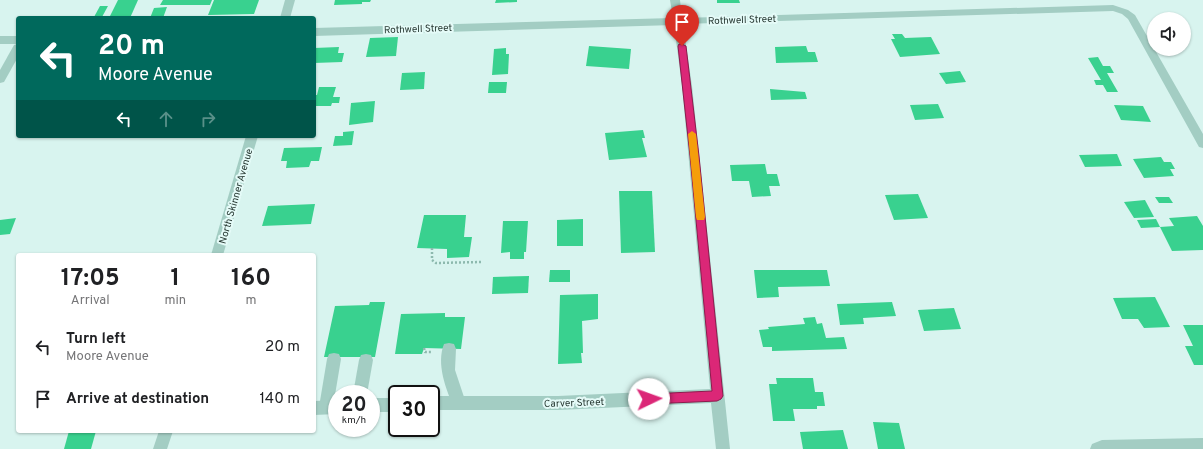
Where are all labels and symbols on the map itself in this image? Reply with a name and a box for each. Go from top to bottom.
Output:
pin [665,5,699,46]
street label: Rothwell Street [708,13,777,28]
street label: Rothwell Street [384,22,453,37]
street label: North Skinner Avenue [217,147,256,245]
position arrow [628,378,670,420]
speed limit sign: 30 [388,385,440,437]
street label: Carver Street [544,396,605,411]

